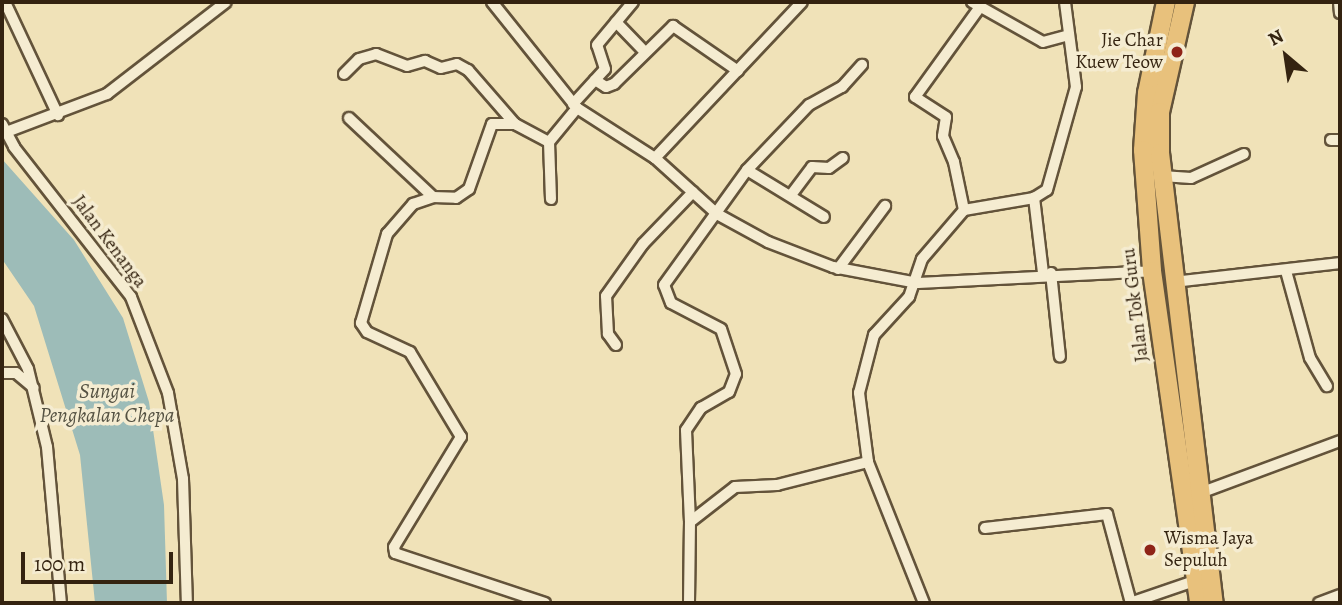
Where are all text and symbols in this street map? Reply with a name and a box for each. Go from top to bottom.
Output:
north arrow [1251,21,1321,91]
text: N [1263,23,1288,52]
place label: Jie Char Kuew Teow [1075,30,1163,74]
marker: Jie Char Kuew Teow [1169,44,1185,60]
street label: Jalan Kenanga [67,191,151,293]
street label: Jalan Tok Guru [1118,247,1154,363]
water label: Sungai Pengkalan Chepa [40,378,174,428]
place label: Wisma Jaya Sepuluh [1164,528,1254,572]
scale bar [24,538,177,582]
marker: Wisma Jaya Sepuluh [1142,542,1158,558]
text: 100 m [34,550,85,578]

